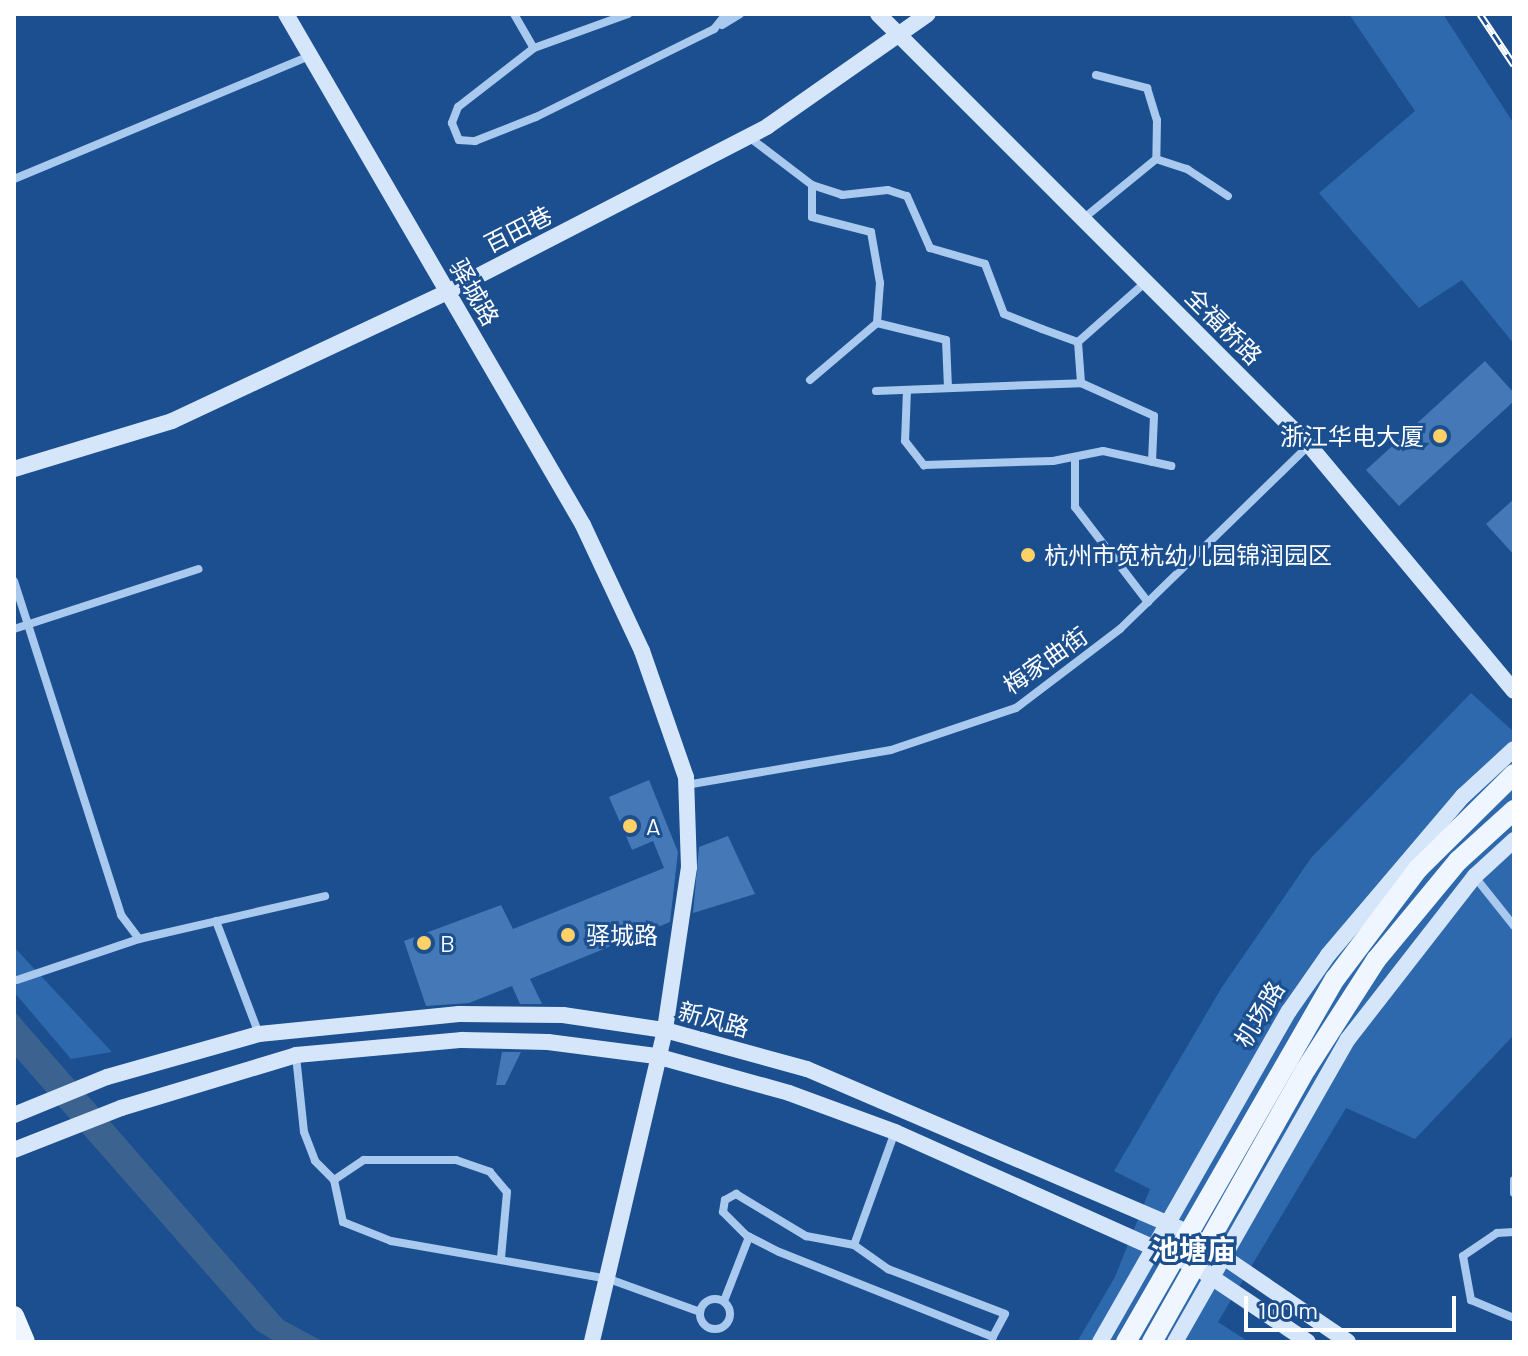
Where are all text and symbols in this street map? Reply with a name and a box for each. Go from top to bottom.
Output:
street label: 百田巷 [479,200,557,258]
street label: 驿城路 [445,254,505,330]
street label: 全福桥路 [1180,282,1268,370]
place label: 浙江华电大厦 [1280,422,1424,450]
marker: 浙江华电大厦 [1431,427,1449,445]
place label: 杭州市笕杭幼儿园锦润园区 [1044,541,1332,569]
marker: 杭州市笕杭幼儿园锦润园区 [1019,546,1037,564]
street label: 梅家曲街 [997,621,1093,699]
place label: A [646,812,661,840]
marker: A [621,817,639,835]
place label: 驿城路 [586,921,658,949]
marker: 驿城路 [557,924,579,946]
place label: B [440,929,455,957]
marker: B [415,934,433,952]
street label: 机场路 [1228,976,1290,1052]
street label: 新风路 [675,996,753,1042]
district label: 池塘庙 [1151,1232,1235,1266]
scale bar [1248,1280,1460,1330]
text: 100 m [1258,1295,1318,1324]

